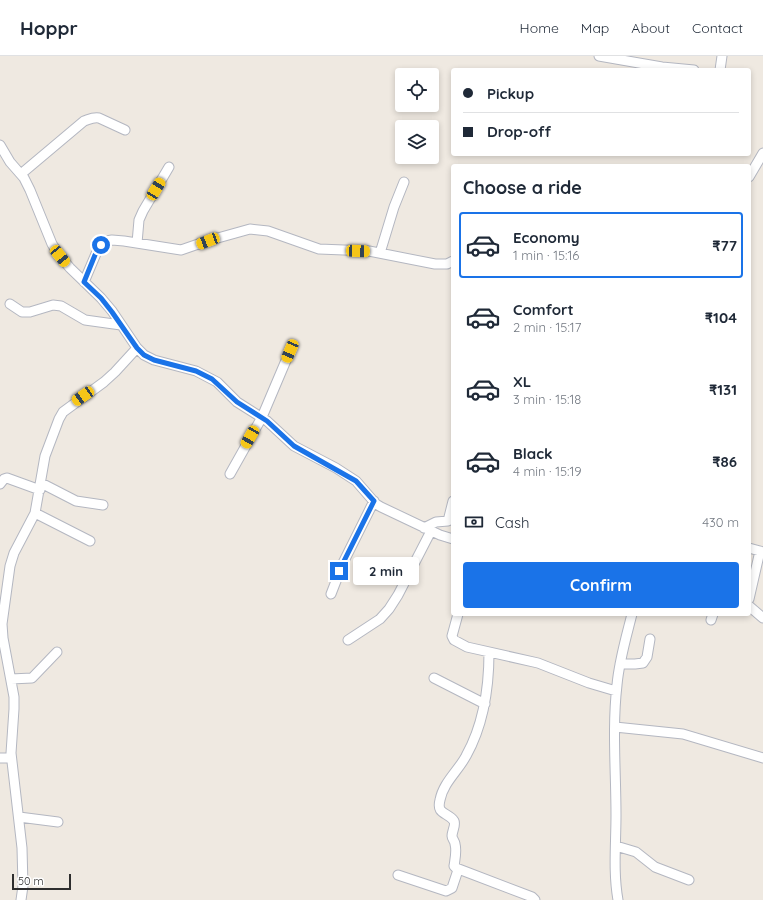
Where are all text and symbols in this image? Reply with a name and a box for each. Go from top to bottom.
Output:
text: Hoppr [20,16,78,40]
text: Home [520,19,559,37]
text: Map [581,19,609,37]
text: About [631,19,670,37]
text: Contact [692,19,743,37]
map controls [395,68,439,164]
button: locate [395,68,439,112]
text: Pickup [487,84,534,103]
button: layers [395,120,439,164]
text: Drop-off [487,122,551,141]
car [145,176,167,202]
text: Choose a ride [463,176,582,199]
icon: car [465,227,501,263]
text: Economy [513,228,580,247]
car [195,231,221,251]
route start [92,236,110,254]
text: ₹77 [712,236,737,255]
car [48,243,72,269]
car [346,245,370,257]
text: 1 min · 15:16 [513,247,579,263]
icon: car [465,299,501,335]
text: Comfort [513,300,574,319]
text: ₹104 [705,308,737,327]
text: 2 min · 15:17 [513,319,581,335]
car [280,338,300,364]
icon: car [465,371,501,407]
text: XL [513,372,531,391]
text: ₹131 [709,380,737,399]
car [70,384,96,408]
text: 3 min · 15:18 [513,391,581,407]
car [239,424,261,450]
icon: car [465,443,501,479]
text: Black [513,444,553,463]
text: ₹86 [712,452,737,471]
text: 4 min · 15:19 [513,463,582,479]
icon: cash [463,511,485,533]
text: Cash [495,513,529,532]
text: 430 m [702,514,739,530]
callout: 2 min [353,557,419,585]
route end [330,562,348,580]
button: Confirm [463,562,739,608]
text: 2 min [369,563,403,579]
scale bar [12,872,71,891]
text: 50 m [18,874,44,888]

